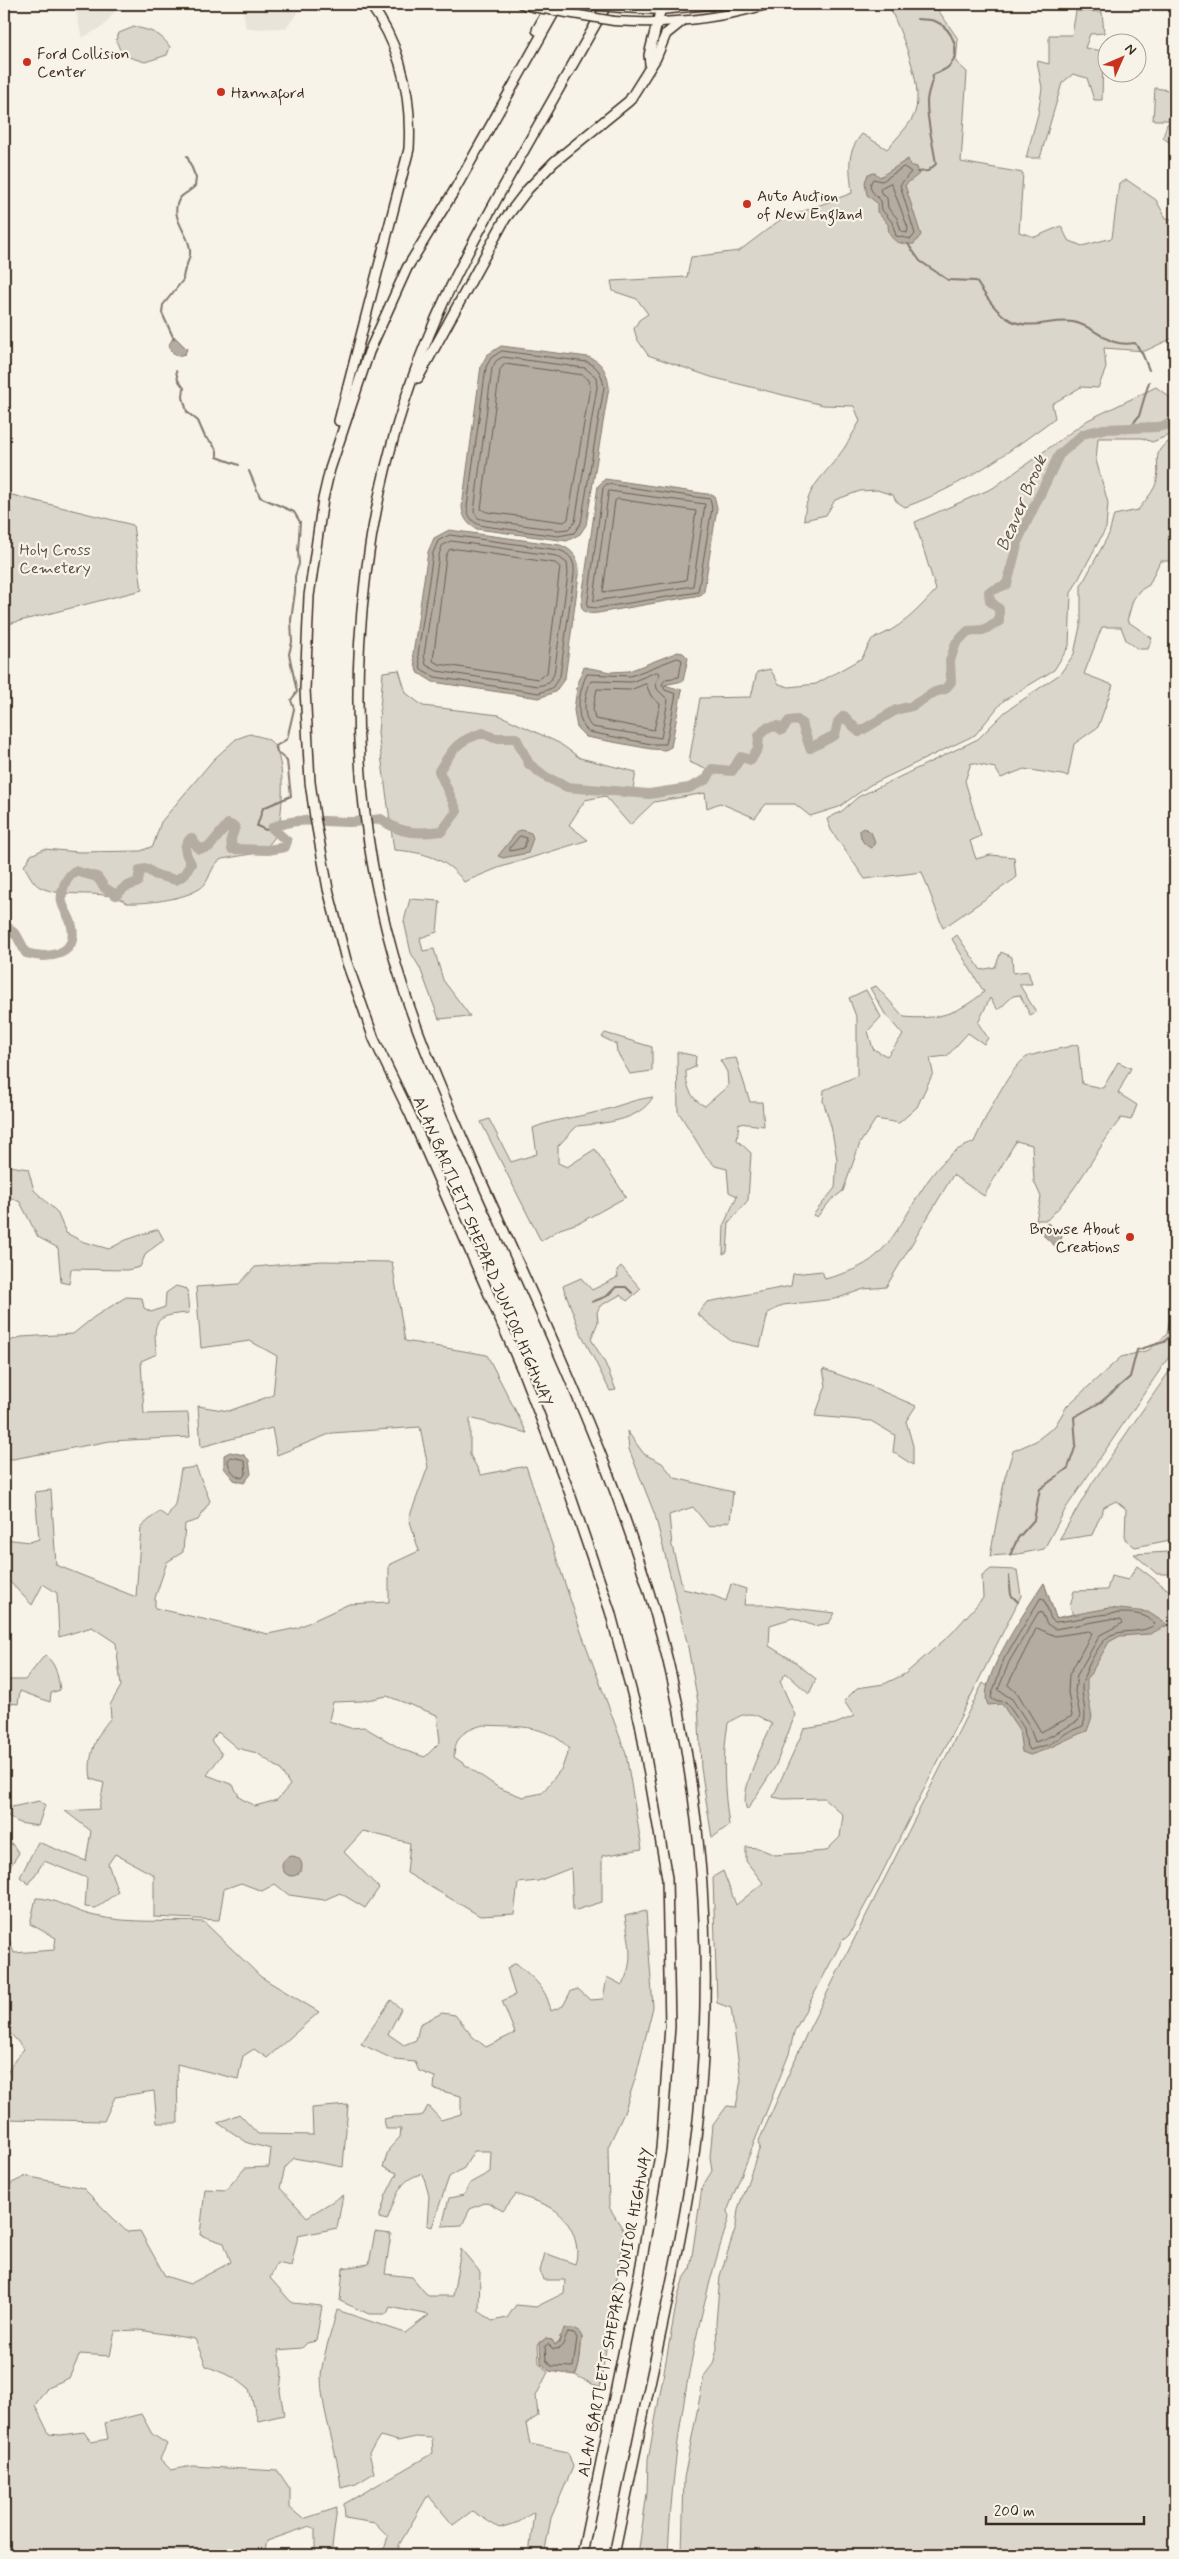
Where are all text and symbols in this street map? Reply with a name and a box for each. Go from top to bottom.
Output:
north arrow [1096,32,1146,82]
text: N [1121,40,1140,59]
place label: Ford Collision Center [37,44,129,83]
marker: Ford Collision Center [21,56,33,68]
place label: Hannaford [231,83,304,106]
marker: Hannaford [215,86,227,98]
place label: Auto Auction of New England [757,186,863,226]
marker: Auto Auction of New England [741,198,753,210]
water label: Beaver Brook [991,451,1053,555]
park label: Holy Cross Cemetery [19,540,91,579]
street label: ALAN BARTLETT SHEPARD JUNIOR HIGHWAY [408,1093,558,1410]
place label: Browse About Creations [1029,1219,1120,1258]
marker: Browse About Creations [1124,1231,1136,1243]
street label: ALAN BARTLETT SHEPARD JUNIOR HIGHWAY [573,2146,658,2479]
scale bar [986,2494,1144,2526]
text: 200 m [994,2502,1035,2522]

